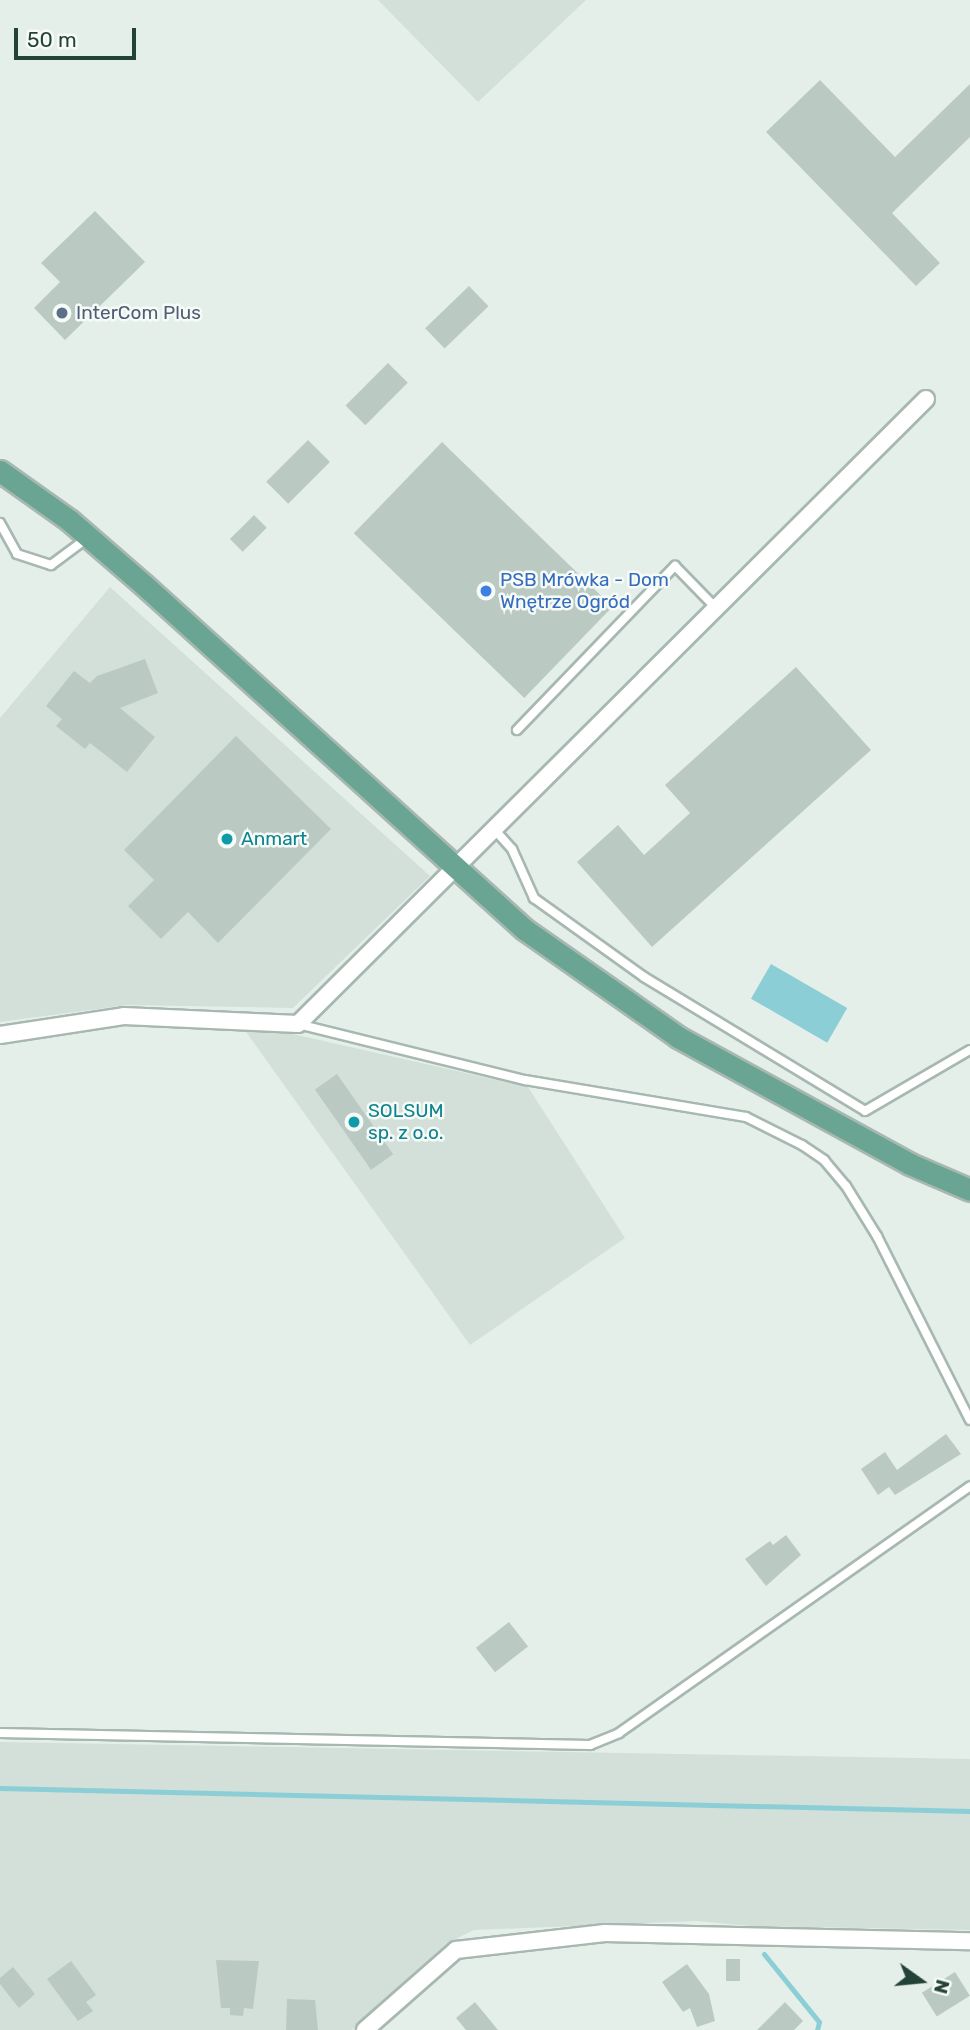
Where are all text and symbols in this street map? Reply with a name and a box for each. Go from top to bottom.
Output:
scale bar [18,14,140,58]
text: 50 m [27,27,77,52]
place label: InterCom Plus [76,302,201,324]
marker: InterCom Plus [54,305,70,321]
place label: PSB Mrówka - Dom Wnętrze Ogród [500,569,669,613]
marker: PSB Mrówka - Dom Wnętrze Ogród [478,583,494,599]
place label: Anmart [241,828,307,850]
marker: Anmart [219,831,235,847]
place label: SOLSUM sp. z o.o. [368,1100,444,1144]
marker: SOLSUM sp. z o.o. [346,1114,362,1130]
north arrow [886,1946,956,2016]
text: N [929,1977,955,1996]

